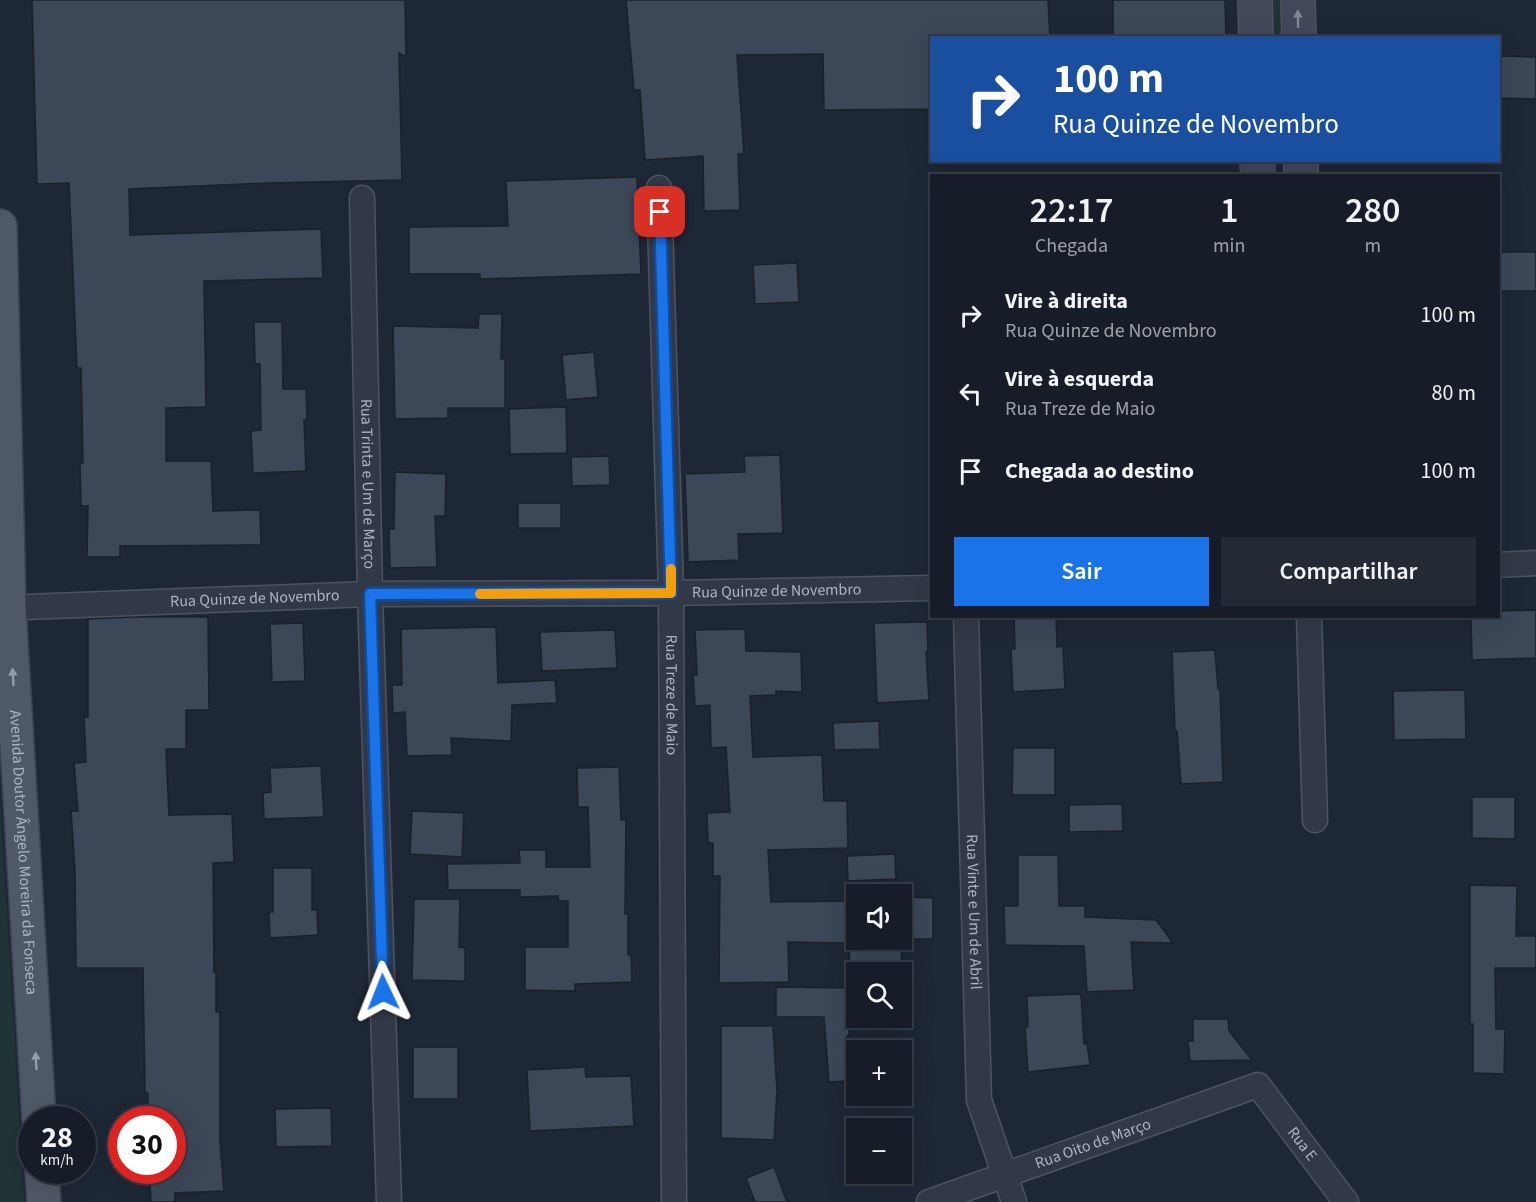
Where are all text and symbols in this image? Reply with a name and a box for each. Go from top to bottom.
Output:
one-way arrow [1294,9,1303,28]
text: 100 m [1053,49,1164,109]
icon: right [954,60,1032,138]
text: Rua Quinze de Novembro [1053,105,1339,144]
text: 22:17 [1030,185,1113,236]
text: 1 [1220,185,1238,236]
text: 280 [1345,185,1400,236]
pin [634,186,685,237]
icon: arrive [643,195,676,228]
text: Chegada [1035,232,1108,260]
text: min [1213,232,1245,260]
text: m [1364,232,1381,260]
text: Vire à direita [1005,285,1128,317]
icon: right [954,299,987,332]
text: 100 m [1421,299,1476,331]
text: Rua Quinze de Novembro [1005,317,1217,345]
text: Vire à esquerda [1005,363,1154,395]
icon: left [954,377,987,410]
text: 80 m [1431,377,1476,409]
text: Rua Treze de Maio [1005,395,1155,423]
street label: Rua Trinta e Um de Março [355,399,380,569]
icon: arrive [954,455,987,488]
text: Chegada ao destino [1005,455,1194,487]
text: 100 m [1421,455,1476,487]
button: Sair [954,537,1209,606]
button: Compartilhar [1221,537,1476,606]
street label: Rua Quinze de Novembro [692,578,862,604]
street label: Rua Quinze de Novembro [170,584,340,613]
street label: Rua Treze de Maio [660,635,683,755]
one-way arrow [9,668,18,687]
street label: Avenida Doutor Ângelo Moreira da Fonseca [4,709,43,995]
street label: Rua Vinte e Um de Abril [961,834,987,990]
map controls [846,884,912,1184]
button: sound [846,884,912,950]
position arrow [351,960,415,1024]
button: search [846,962,912,1028]
button: + [846,1040,912,1106]
one-way arrow [31,1051,41,1070]
speed limit sign: 30 [108,1106,186,1184]
street label: Rua Oito de Março [1032,1113,1154,1174]
text: 28 [41,1116,73,1159]
button: − [846,1118,912,1184]
street label: Rua E [1282,1122,1322,1166]
text: km/h [40,1150,74,1171]

